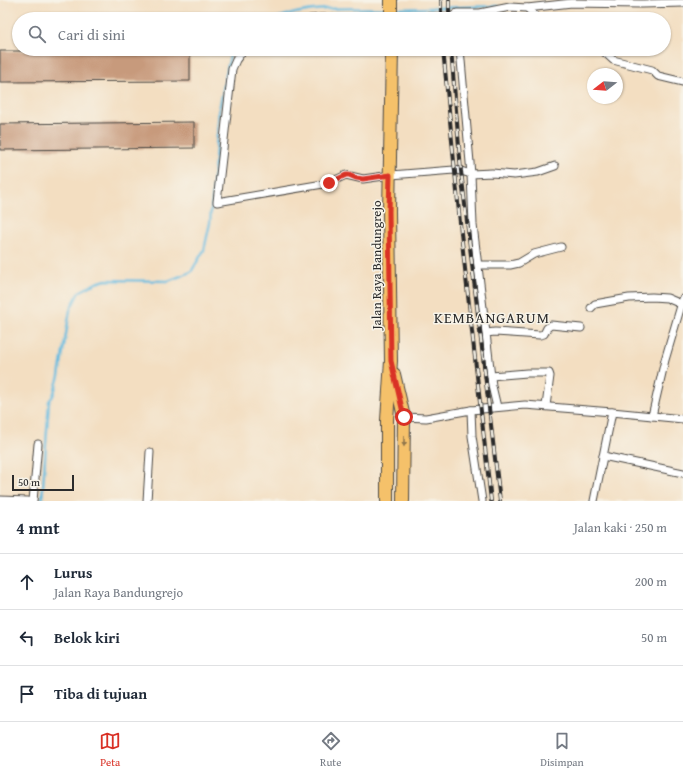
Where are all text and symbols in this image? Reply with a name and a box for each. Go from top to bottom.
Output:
search box [12,12,671,56]
icon: search [26,23,48,45]
text: Cari di sini [58,24,125,45]
north arrow [587,68,623,104]
route end [320,174,338,192]
street label: Jalan Raya Bandungrejo [367,200,386,332]
district label: KEMBANGARUM [434,307,550,328]
route start [395,408,413,426]
one-way arrow [401,435,407,448]
scale bar [12,473,74,492]
text: 50 m [18,474,40,490]
text: 4 mnt [16,515,60,540]
text: Jalan kaki · 250 m [574,518,667,537]
text: Lurus [54,562,92,583]
icon: ahead [16,571,38,593]
text: 200 m [635,572,667,591]
text: Jalan Raya Bandungrejo [54,583,183,602]
icon: left [16,627,38,649]
text: Belok kiri [54,627,120,648]
text: 50 m [641,628,667,647]
icon: arrive [16,683,38,705]
text: Tiba di tujuan [54,683,147,704]
tab: Peta [99,730,121,770]
tab: Rute [320,730,342,770]
tab: Disimpan [540,730,584,770]

